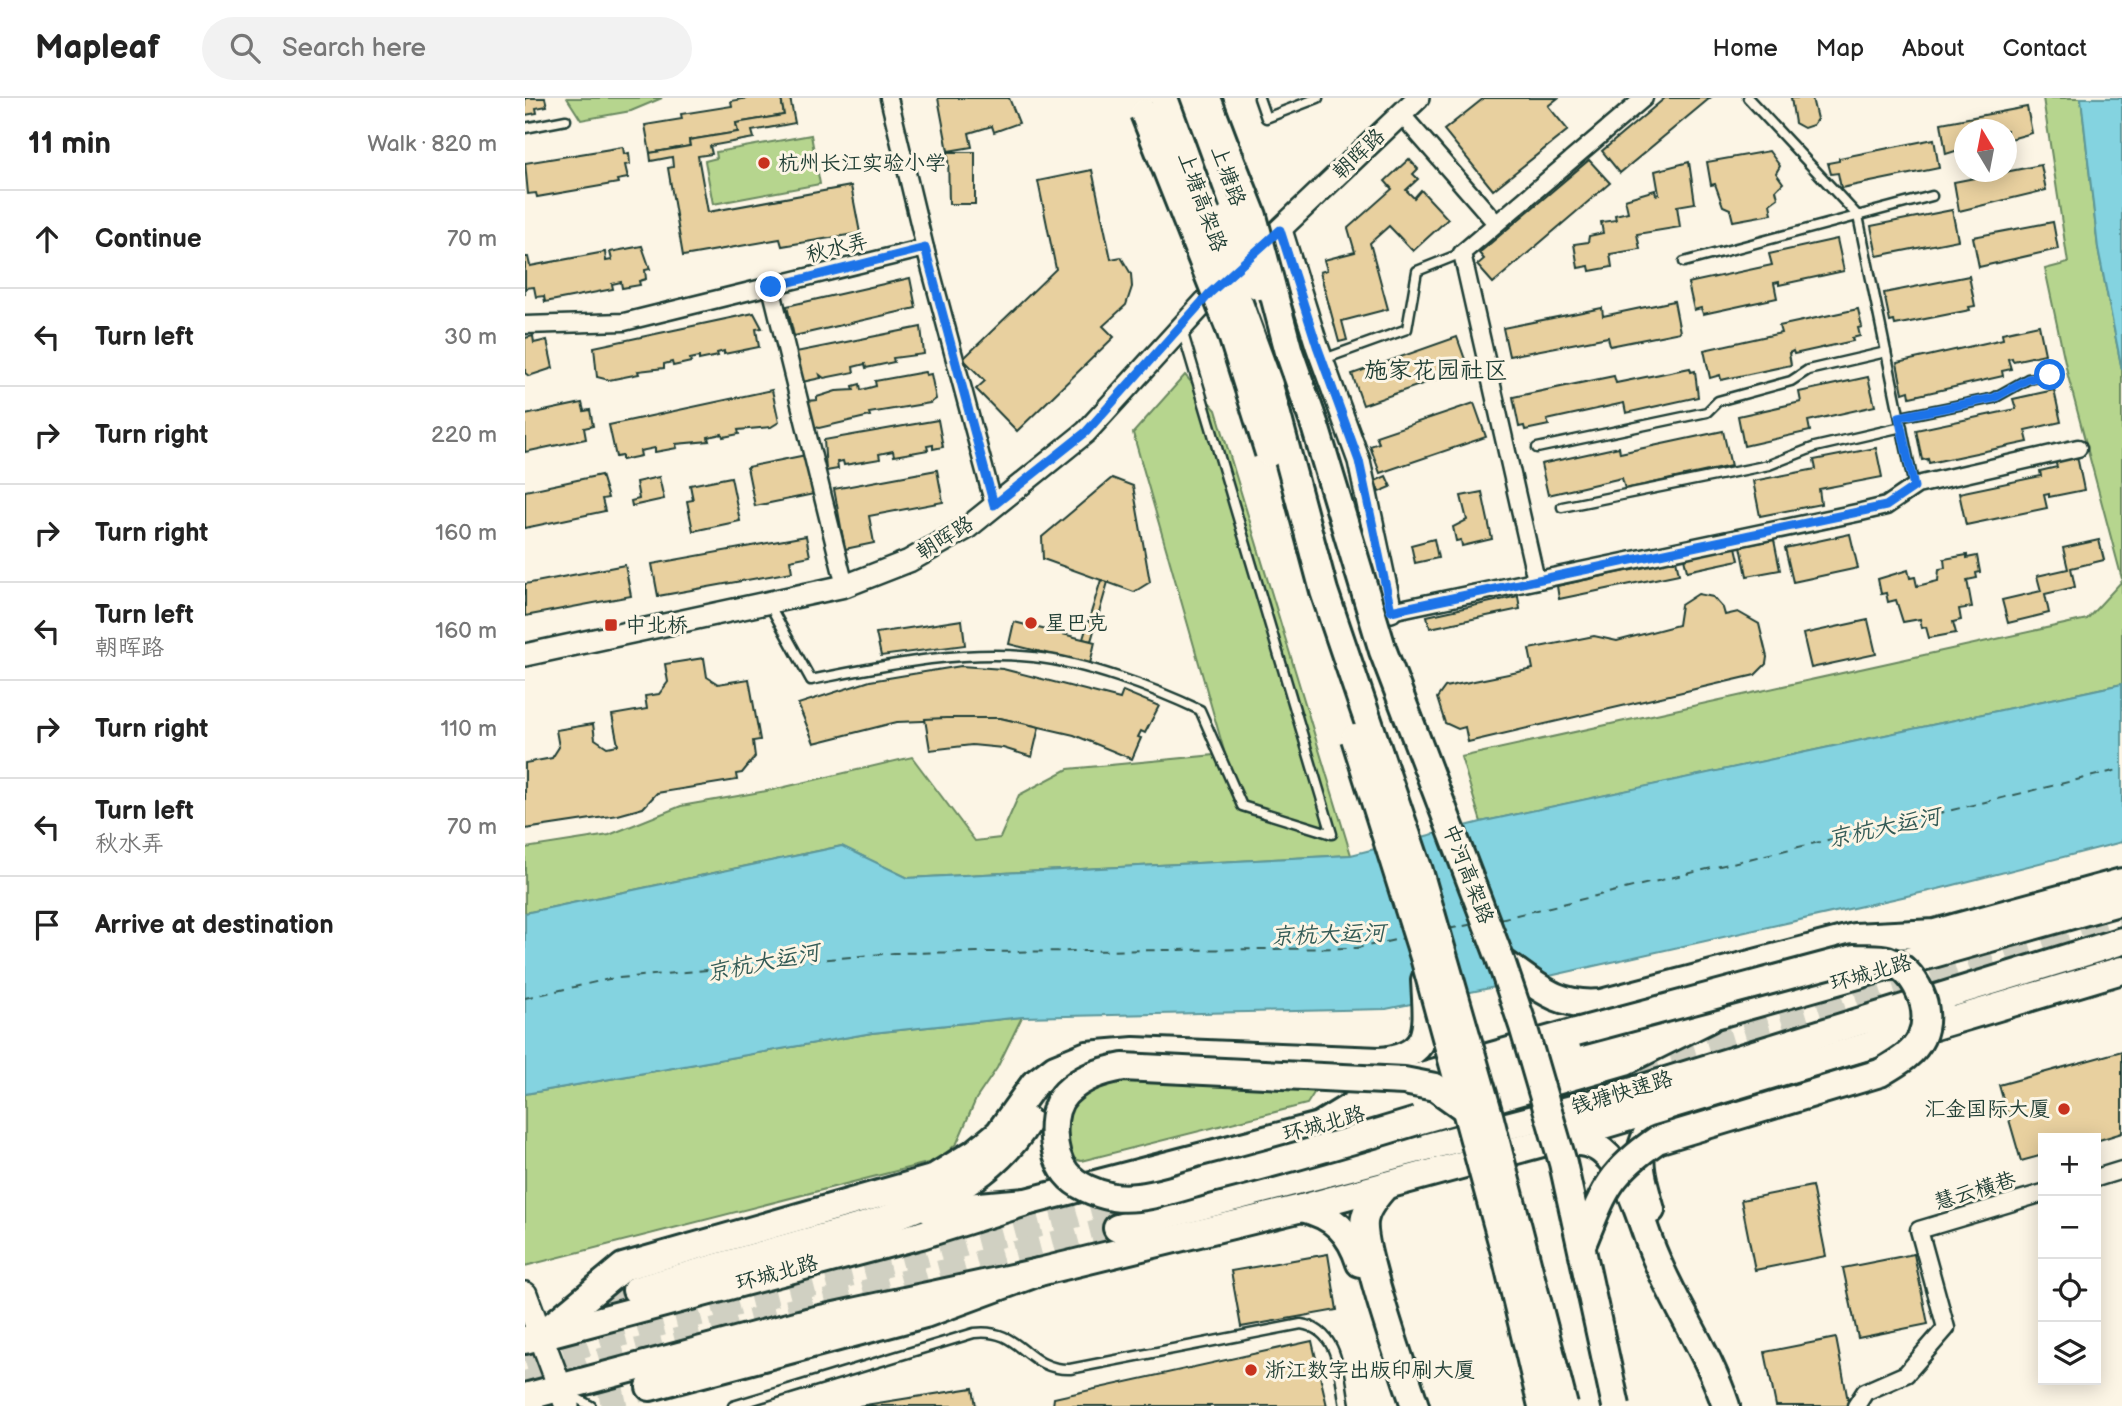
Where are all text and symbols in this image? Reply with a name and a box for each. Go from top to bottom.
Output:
search box [202,17,692,80]
text: Mapleaf [35,28,160,68]
icon: search [226,29,264,67]
text: Search here [282,33,426,64]
text: Home [1713,34,1778,63]
text: Map [1816,34,1864,63]
text: About [1902,34,1964,63]
text: Contact [2002,34,2087,63]
north arrow [1954,119,2017,182]
street label: 朝晖路 [1328,123,1390,185]
text: 11 min [28,126,111,162]
text: Walk · 820 m [367,130,497,158]
street label: 上塘路 [1205,142,1251,210]
street label: 上塘高架路 [1172,148,1232,256]
place label: 杭州长江实验小学 [778,151,946,176]
marker: 杭州长江实验小学 [756,155,772,171]
icon: ahead [28,220,66,258]
text: Continue [95,224,202,255]
text: 70 m [447,225,497,253]
street label: 秋水弄 [803,228,871,268]
route end [755,271,786,302]
icon: left [28,318,66,356]
text: Turn left [95,322,194,353]
text: 30 m [444,323,497,351]
district label: 施家花园社区 [1364,356,1508,385]
route start [2034,359,2065,390]
icon: right [28,416,66,454]
text: Turn right [95,420,208,451]
text: 220 m [431,421,497,449]
street label: 朝晖路 [912,511,978,565]
icon: right [28,514,66,552]
text: Turn right [95,518,208,549]
text: 160 m [435,519,497,547]
text: Turn left [95,600,194,631]
place label: 星巴克 [1045,611,1108,636]
icon: left [28,612,66,650]
place label: 中北桥 [625,613,688,638]
marker: 星巴克 [1023,615,1039,631]
text: 160 m [435,617,497,645]
marker: 中北桥 [603,617,619,633]
text: 朝晖路 [95,634,164,662]
icon: right [28,710,66,748]
text: Turn right [95,714,208,745]
text: 110 m [440,715,497,743]
text: Turn left [95,796,194,827]
water label: 京杭大运河 [1825,802,1947,854]
icon: left [28,808,66,846]
text: 70 m [447,813,497,841]
street label: 中河高架路 [1438,821,1498,927]
text: 秋水弄 [95,830,164,858]
icon: arrive [28,906,66,944]
text: Arrive at destination [95,910,334,941]
water label: 京杭大运河 [1270,919,1390,951]
water label: 京杭大运河 [704,938,826,988]
street label: 环城北路 [1827,949,1915,997]
street label: 钱塘快速路 [1568,1066,1676,1120]
place label: 汇金国际大厦 [1924,1097,2050,1122]
street label: 环城北路 [1280,1101,1368,1147]
marker: 汇金国际大厦 [2056,1101,2072,1117]
map controls [2038,1133,2101,1385]
button: + [2038,1133,2101,1196]
street label: 慧云横巷 [1931,1167,2019,1215]
button: − [2038,1196,2101,1259]
street label: 环城北路 [733,1250,821,1296]
button: locate [2038,1259,2101,1322]
button: layers [2038,1322,2101,1385]
place label: 浙江数字出版印刷大厦 [1265,1358,1475,1383]
marker: 浙江数字出版印刷大厦 [1243,1362,1259,1378]

